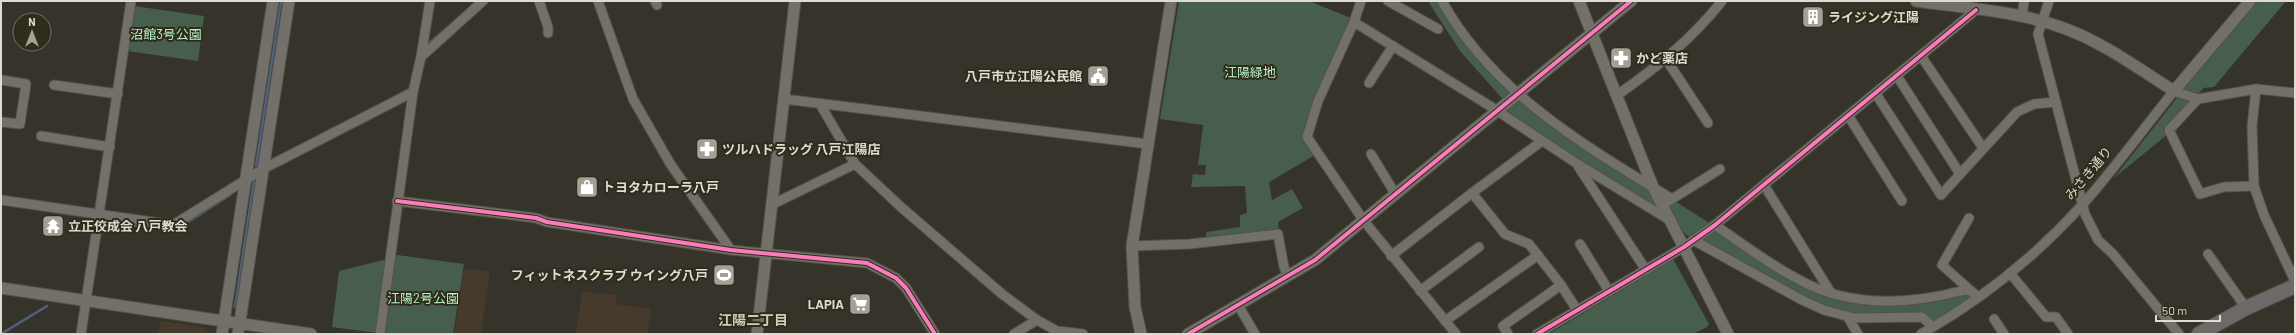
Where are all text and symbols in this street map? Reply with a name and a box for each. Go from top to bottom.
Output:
building icon: ライジング江陽 [1800,4,1826,30]
place label: ライジング江陽 [1828,9,1919,25]
north arrow [12,12,52,52]
text: N [28,15,36,28]
park label: 沼館3号公園 [130,26,202,42]
pharmacy icon: かど薬店 [1608,45,1634,71]
place label: かど薬店 [1636,50,1688,66]
public building icon: 八戸市立江陽公民館 [1085,63,1111,89]
park label: 江陽緑地 [1224,64,1276,80]
place label: 八戸市立江陽公民館 [965,68,1082,84]
pharmacy icon: ツルハドラッグ 八戸江陽店 [694,136,720,162]
place label: ツルハドラッグ 八戸江陽店 [722,141,881,157]
street label: みさき通り [2061,143,2115,203]
shop icon: トヨタカローラ八戸 [574,174,600,200]
place label: トヨタカローラ八戸 [602,179,719,195]
temple icon: 立正佼成会 八戸教会 [40,213,66,239]
place label: 立正佼成会 八戸教会 [68,218,188,234]
sports icon: フィットネスクラブ ウイング八戸 [711,262,737,288]
place label: フィットネスクラブ ウイング八戸 [511,267,708,283]
park label: 江陽2号公園 [387,290,459,306]
supermarket icon: LAPIA [847,291,873,317]
place label: LAPIA [808,296,844,312]
scale bar [2156,297,2220,323]
text: 50 m [2162,303,2187,317]
district label: 江陽二丁目 [718,311,788,328]

